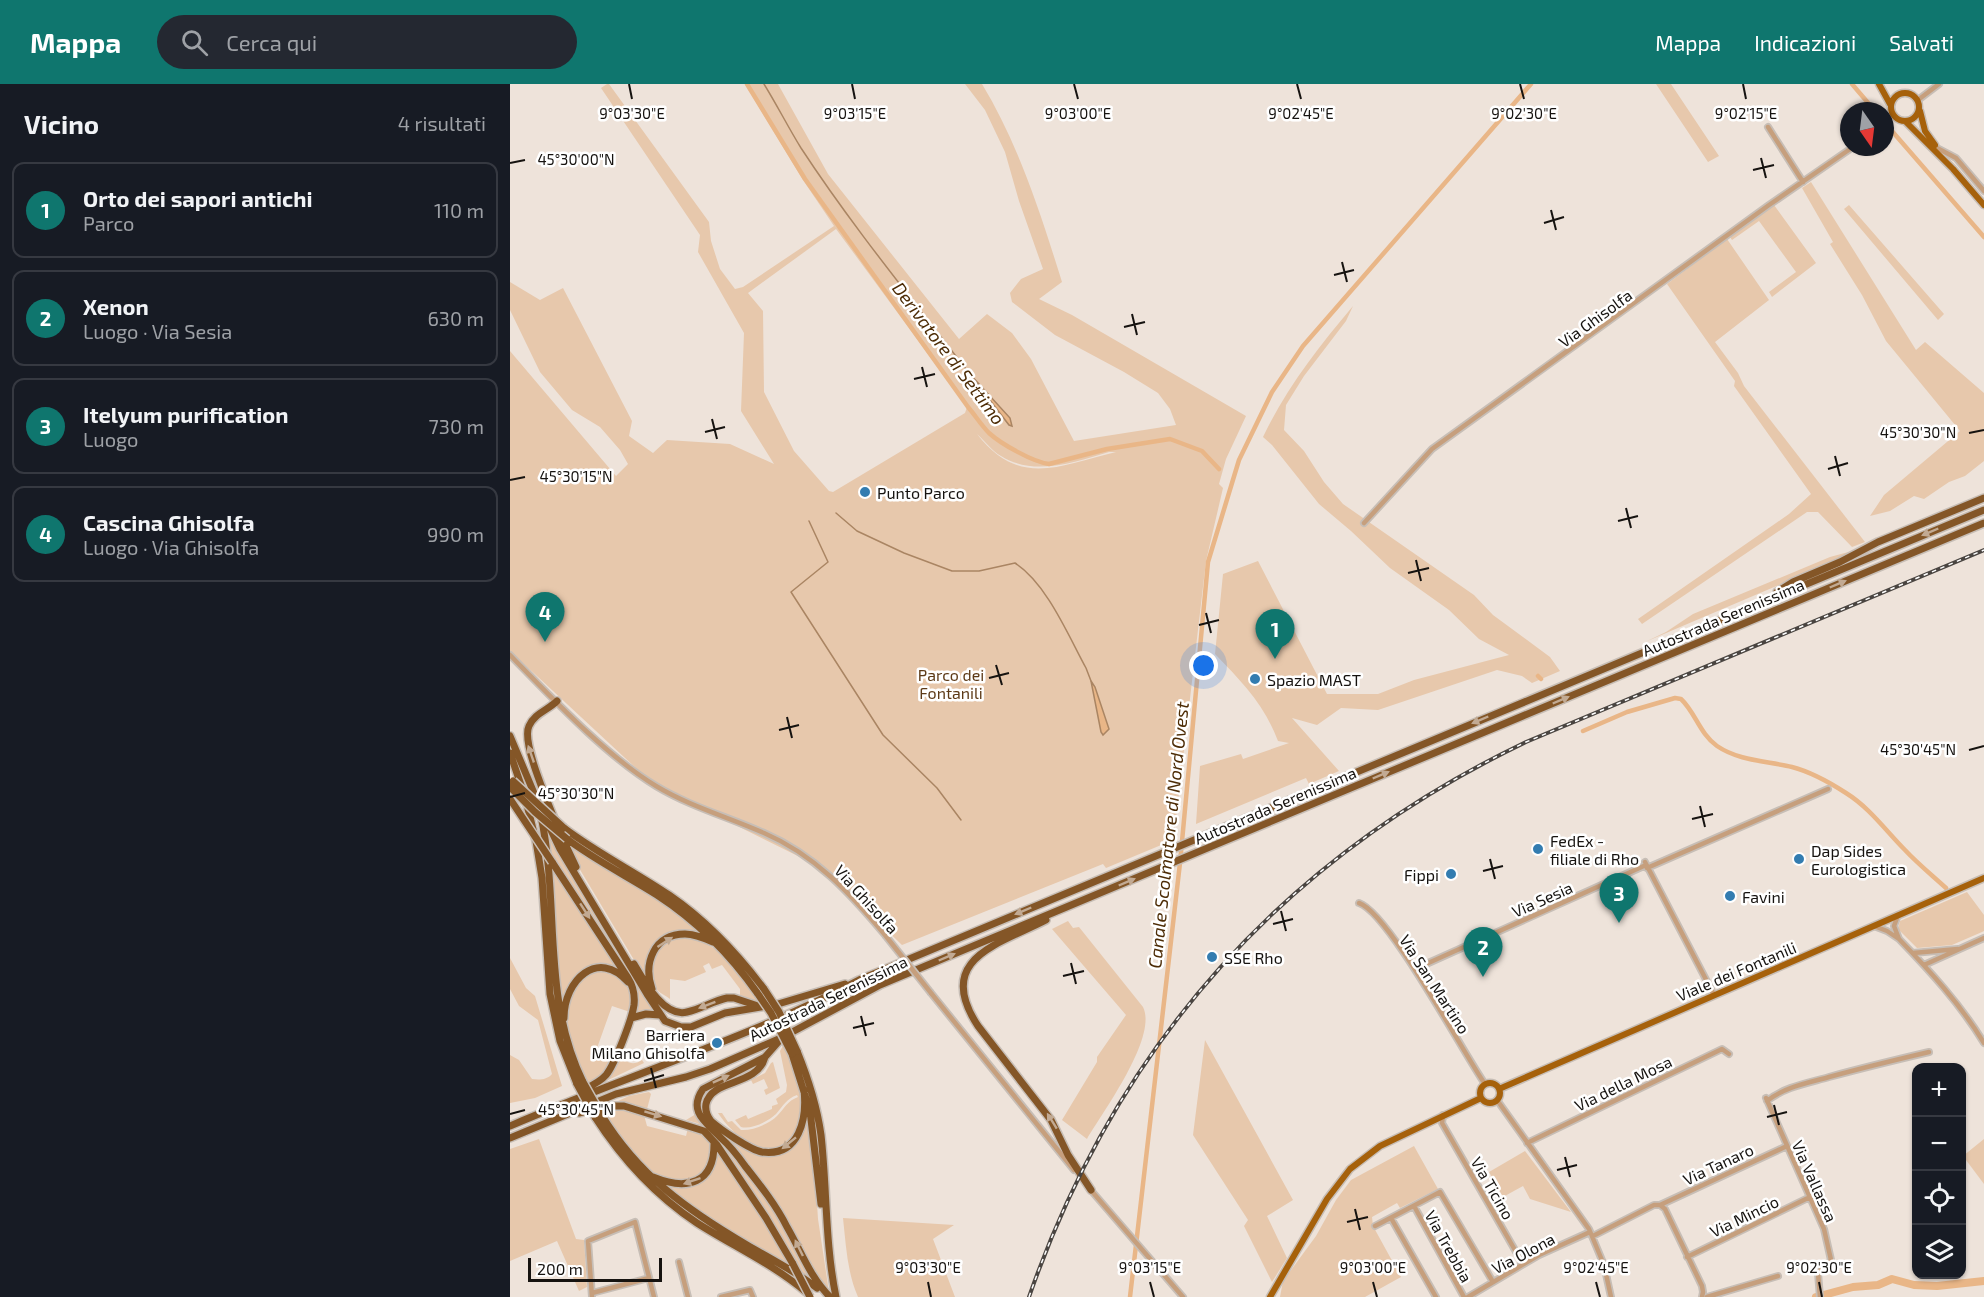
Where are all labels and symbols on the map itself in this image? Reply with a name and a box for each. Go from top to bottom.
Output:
north arrow [1840,102,1894,156]
text: 9°03'30"E [599,104,665,122]
text: 9°03'15"E [824,104,886,122]
text: 9°03'00"E [1045,104,1111,122]
text: 9°02'45"E [1268,104,1334,122]
text: 9°02'30"E [1491,104,1557,122]
text: 9°02'15"E [1715,104,1777,122]
text: 45°30'00"N [537,150,615,168]
water label: Derivatore di Settimo [888,277,1010,429]
street label: Via Ghisolfa [1555,285,1635,351]
text: 45°30'30"N [1880,423,1956,441]
text: 45°30'15"N [539,467,613,485]
place label: Punto Parco [877,483,965,502]
marker: Punto Parco [858,485,872,499]
one-way arrow [1921,528,1939,537]
street label: Autostrada Serenissima [1639,574,1807,660]
one-way arrow [1829,579,1847,589]
pin: 4 [525,592,564,642]
pin: 1 [1256,610,1294,659]
your location [1189,651,1218,680]
park label: Parco dei Fontanili [918,665,984,702]
place label: Spazio MAST [1267,670,1361,689]
marker: Spazio MAST [1248,672,1262,686]
one-way arrow [1552,695,1570,704]
water label: Canale Scolmatore di Nord Ovest [1143,700,1193,969]
one-way arrow [1471,716,1489,725]
text: 45°30'45"N [1880,740,1956,758]
one-way arrow [525,745,535,763]
street label: Autostrada Serenissima [1191,762,1359,848]
one-way arrow [1373,770,1391,780]
text: 45°30'30"N [538,784,614,802]
place label: FedEx - filiale di Rho [1550,831,1639,868]
place label: Dap Sides Eurologistica [1811,841,1906,878]
marker: FedEx - filiale di Rho [1531,842,1545,856]
marker: Dap Sides Eurologistica [1792,852,1806,866]
street label: Via Ghisolfa [831,861,903,937]
place label: Fippi [1404,865,1439,884]
marker: Fippi [1444,867,1458,881]
pin: 3 [1600,874,1638,923]
one-way arrow [1118,877,1136,886]
street label: Via Sesia [1509,877,1575,921]
place label: Favini [1742,887,1785,906]
marker: Favini [1723,889,1737,903]
one-way arrow [579,903,590,919]
one-way arrow [1014,906,1032,916]
pin: 2 [1464,928,1502,977]
street label: Via San Martino [1396,931,1474,1037]
one-way arrow [656,936,673,947]
street label: Viale dei Fontanili [1673,937,1799,1005]
place label: SSE Rho [1224,948,1283,967]
marker: SSE Rho [1205,950,1219,964]
street label: Autostrada Serenissima [746,951,910,1045]
one-way arrow [938,952,956,961]
one-way arrow [698,1000,716,1010]
place label: Barriera Milano Ghisolfa [591,1025,705,1062]
marker: Barriera Milano Ghisolfa [710,1036,724,1050]
street label: Via della Mosa [1571,1051,1675,1115]
one-way arrow [713,1074,731,1084]
text: 45°30'45"N [538,1100,614,1118]
one-way arrow [644,1110,662,1119]
one-way arrow [1046,1113,1057,1130]
one-way arrow [781,1137,797,1149]
street label: Via Vallassa [1789,1137,1841,1225]
street label: Via Tanaro [1680,1139,1756,1189]
street label: Via Ticino [1467,1153,1519,1223]
one-way arrow [683,1176,701,1186]
street label: Via Mincio [1706,1191,1782,1241]
street label: Via Trebbia [1421,1207,1477,1285]
street label: Via Olona [1488,1228,1558,1278]
one-way arrow [794,1240,803,1257]
scale bar [528,1255,662,1282]
text: 9°03'30"E [895,1258,961,1276]
text: 9°03'15"E [1119,1258,1181,1276]
text: 9°03'00"E [1340,1258,1406,1276]
text: 9°02'45"E [1563,1258,1629,1276]
text: 9°02'30"E [1786,1258,1852,1276]

